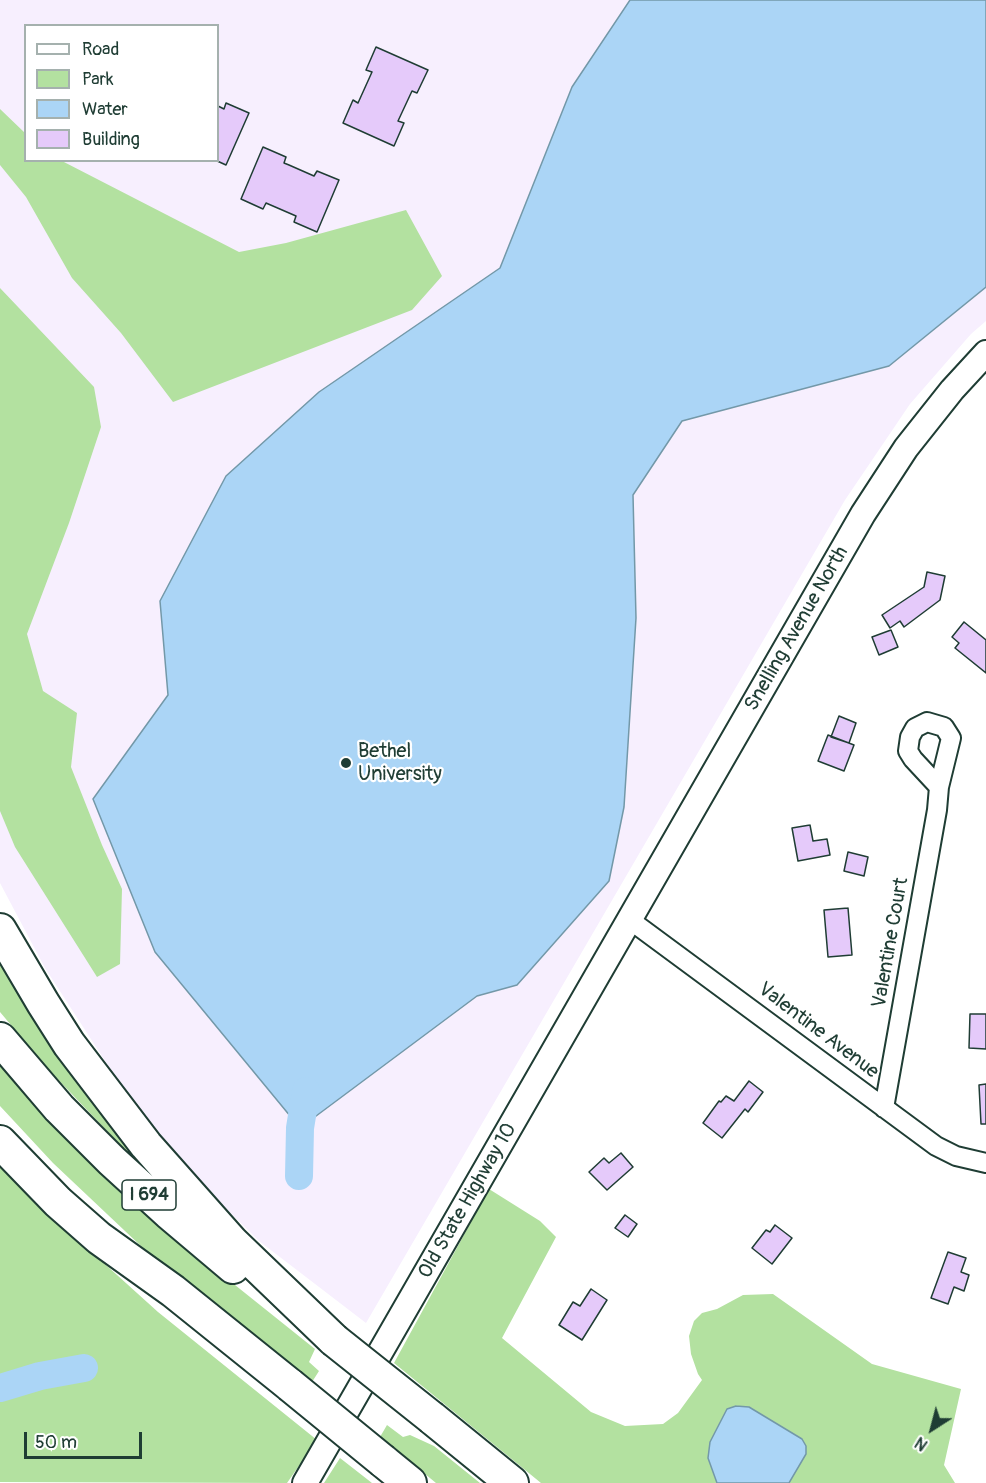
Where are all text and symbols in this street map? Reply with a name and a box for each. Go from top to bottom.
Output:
legend [24,24,219,162]
text: Road [82,38,119,61]
text: Park [82,68,114,91]
text: Water [82,98,128,121]
text: Building [82,128,140,151]
street label: Snelling Avenue North [740,542,854,716]
place label: Bethel University [358,740,442,787]
marker: Bethel University [339,756,353,770]
street label: Valentine Court [868,876,914,1010]
street label: Valentine Avenue [753,978,883,1084]
street label: Old State Highway 10 [414,1119,522,1283]
road number: I 694 [122,1180,176,1210]
north arrow [902,1399,962,1459]
scale bar [27,1420,146,1458]
text: 50 m [35,1431,77,1454]
text: N [911,1432,932,1455]

